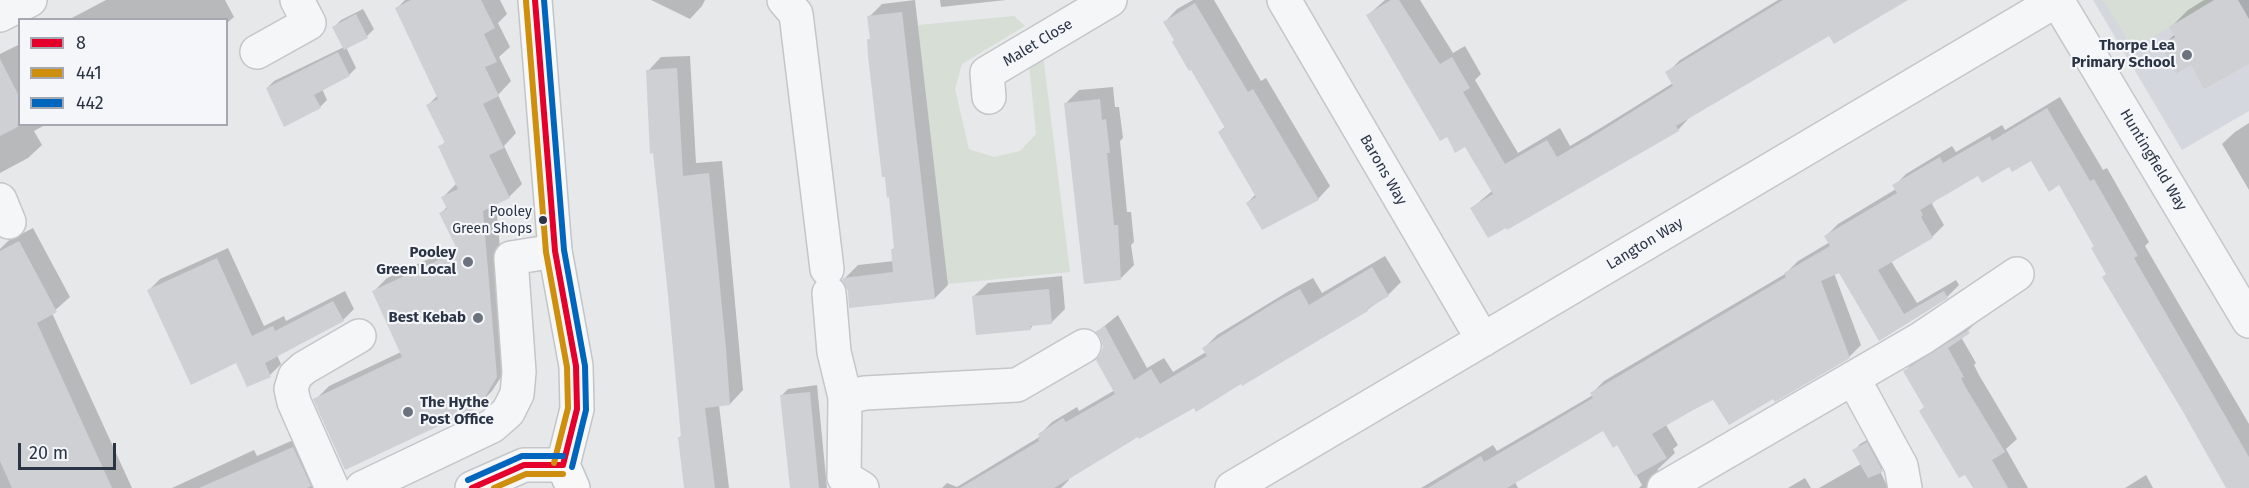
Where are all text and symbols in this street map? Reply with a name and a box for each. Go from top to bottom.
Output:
street label: Malet Close [1000,15,1076,71]
legend [18,18,228,126]
text: 8 [76,32,86,54]
place label: Thorpe Lea Primary School [2071,37,2175,72]
marker: Thorpe Lea Primary School [2180,48,2194,62]
text: 441 [76,62,102,84]
text: 442 [76,92,104,114]
street label: Huntingfield Way [2116,106,2190,214]
street label: Barons Way [1356,132,1410,208]
place label: Pooley Green Shops [452,204,532,237]
marker: Pooley Green Shops [537,214,549,226]
street label: Langton Way [1603,214,1687,274]
place label: Pooley Green Local [376,244,456,279]
marker: Pooley Green Local [461,255,475,269]
place label: Best Kebab [388,309,466,327]
marker: Best Kebab [471,311,485,325]
place label: The Hythe Post Office [420,394,494,429]
marker: The Hythe Post Office [401,405,415,419]
scale bar [21,431,118,469]
text: 20 m [29,442,68,464]

